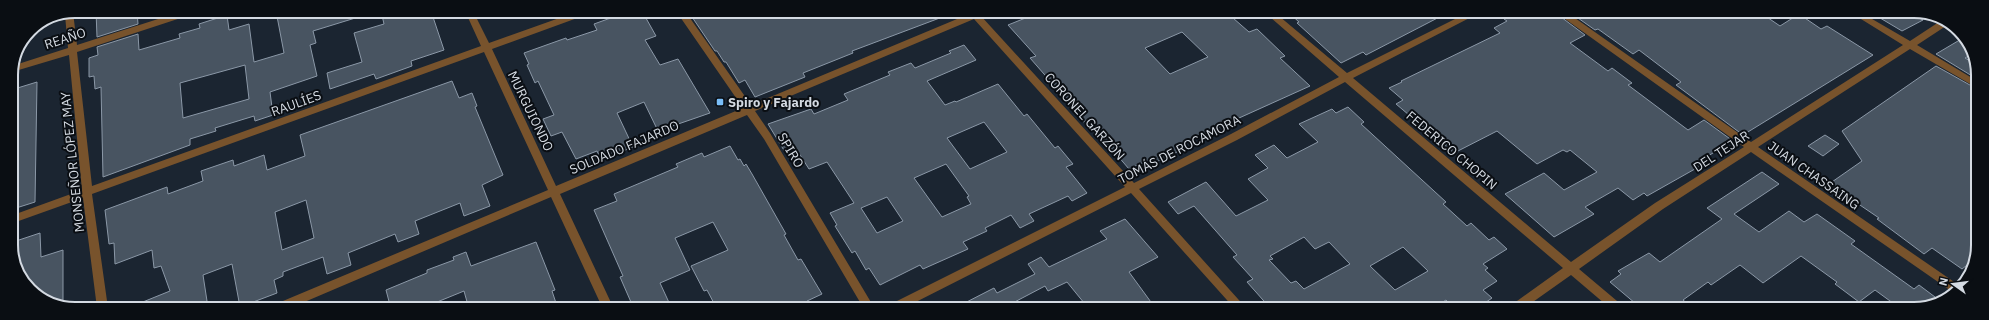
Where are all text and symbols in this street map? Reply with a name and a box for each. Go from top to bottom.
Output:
street label: REAÑO [42,24,88,53]
street label: MURGUIONDO [504,68,557,154]
street label: CORONEL GARZÓN [1041,69,1129,164]
street label: RAULÍES [269,87,324,120]
street label: MONSEÑOR LÓPEZ MAY [57,91,88,233]
place label: Spiro y Fajardo [728,94,819,111]
marker: Spiro y Fajardo [715,97,725,107]
street label: FEDERICO CHOPIN [1403,107,1501,193]
street label: TOMÁS DE ROCAMORA [1115,111,1244,188]
street label: SOLDADO FAJARDO [567,117,682,178]
street label: DEL TEJAR [1690,127,1753,176]
street label: SPIRO [773,130,808,171]
street label: JUAN CHASSAING [1765,137,1863,213]
north arrow [1933,264,1973,304]
text: N [1936,276,1951,287]

